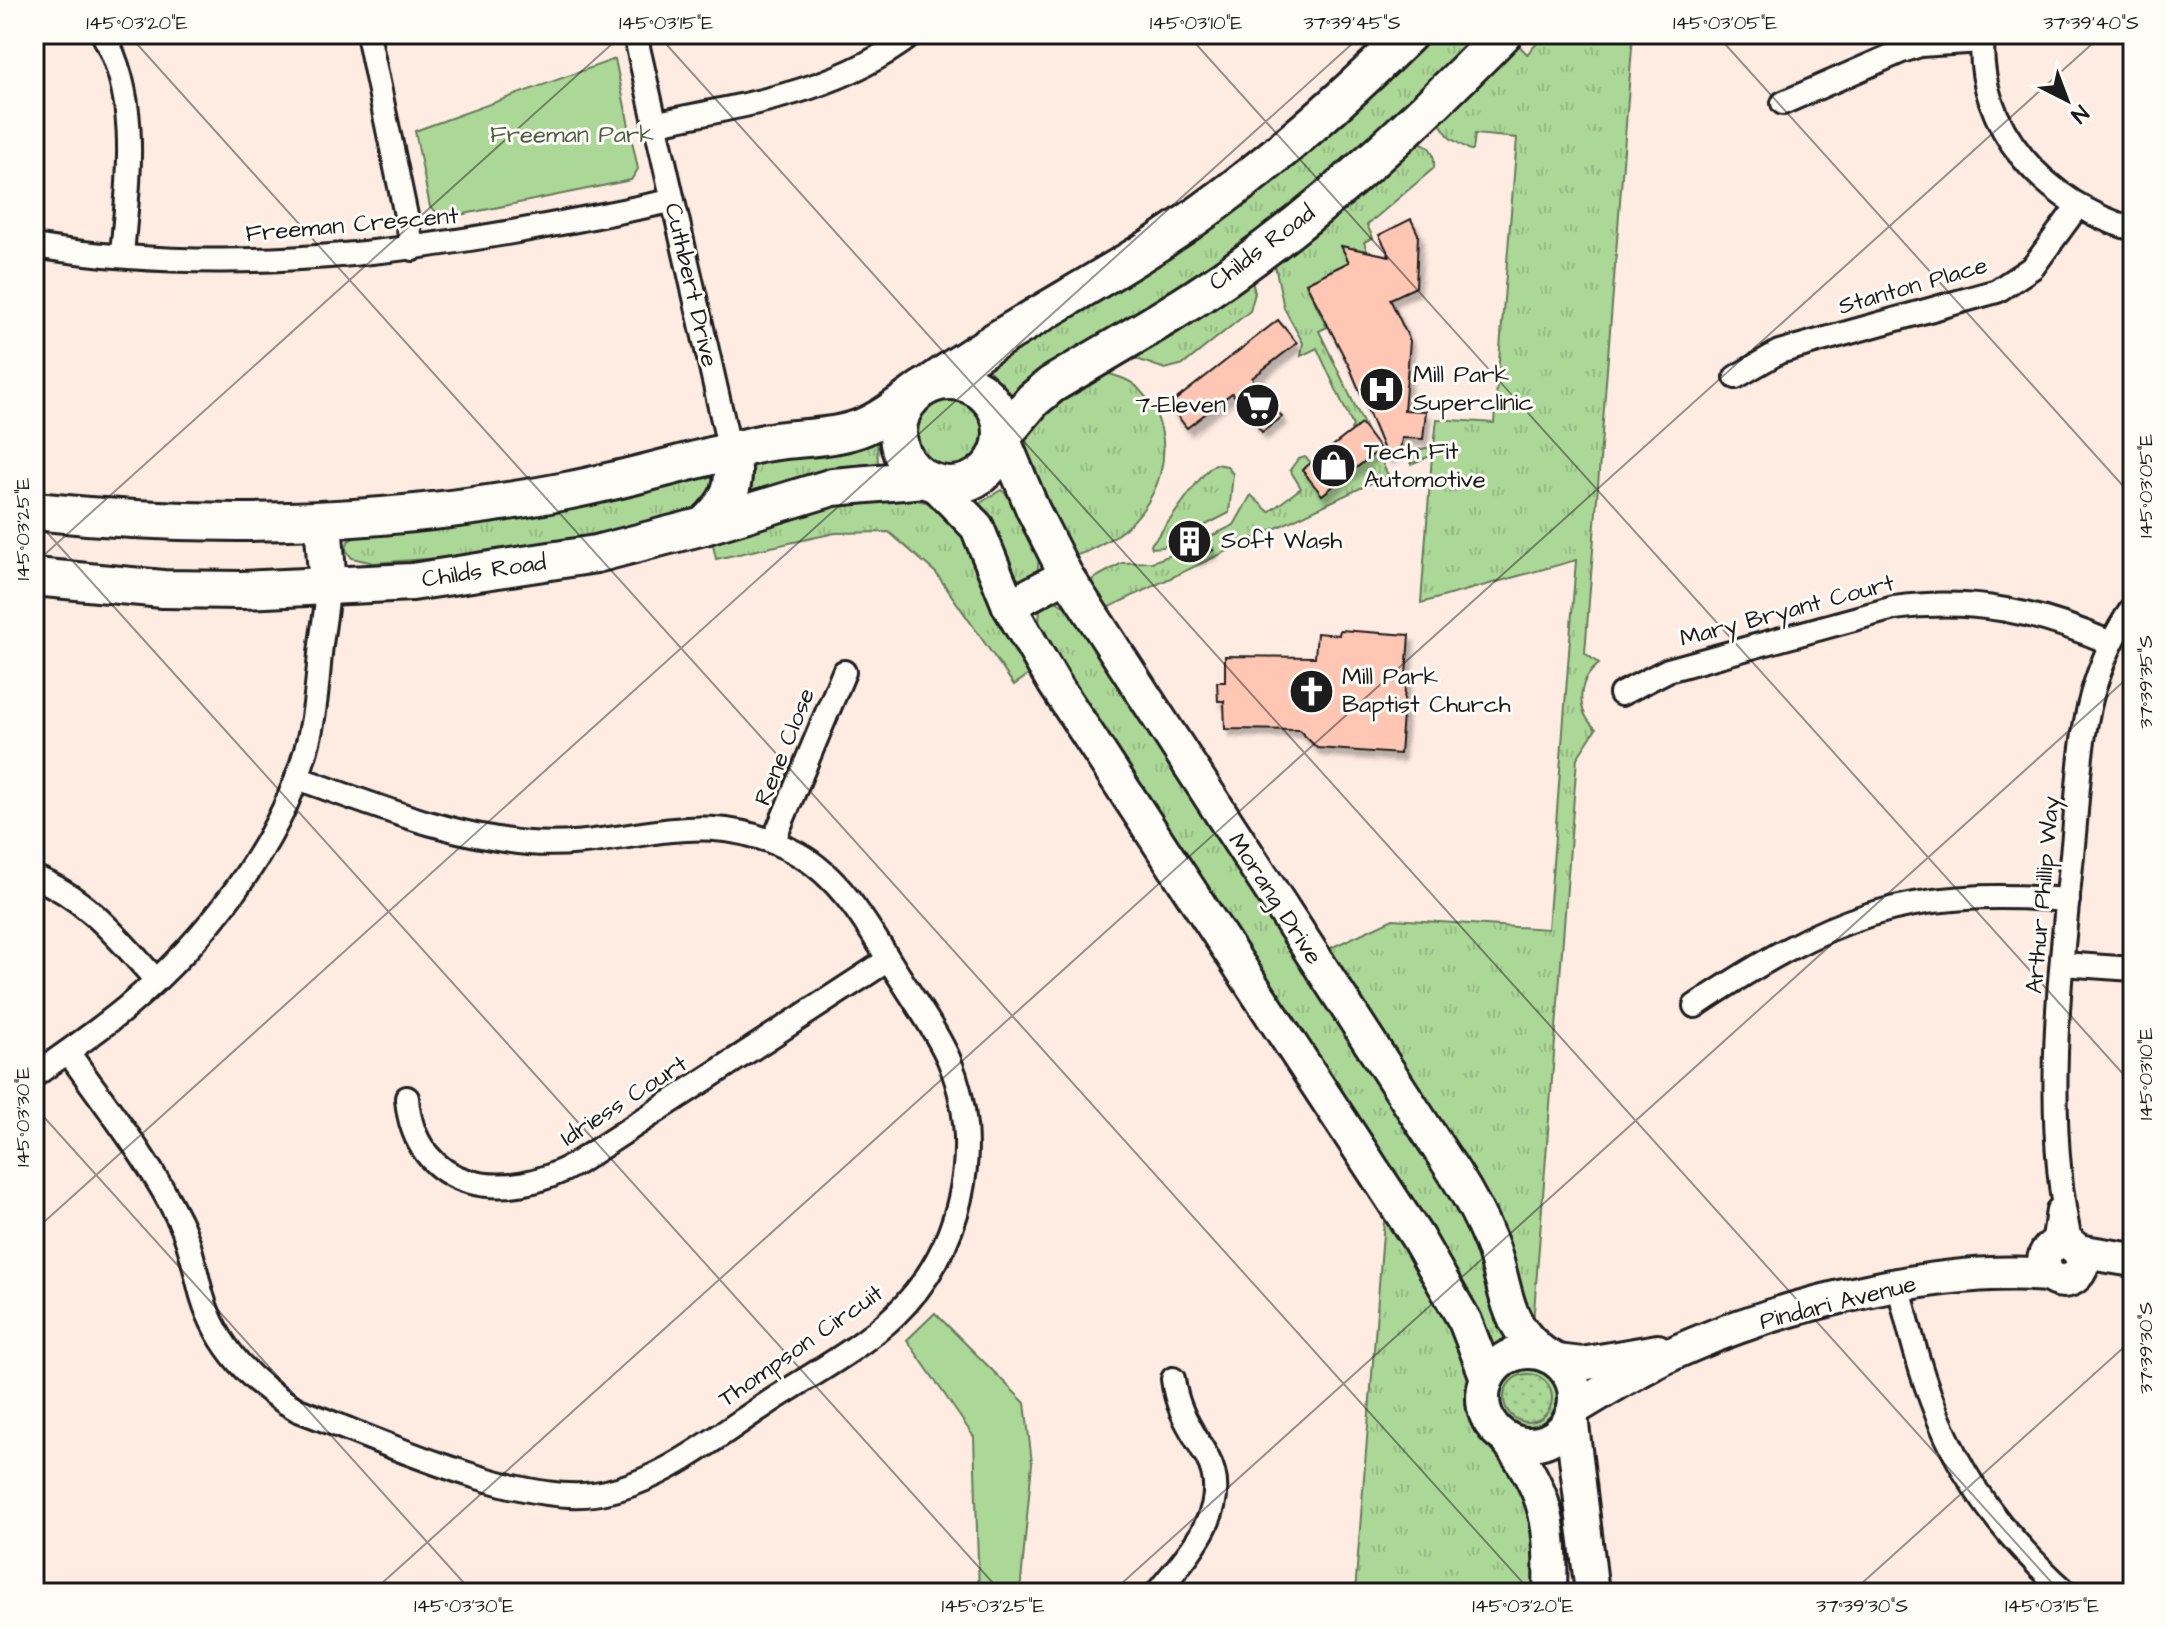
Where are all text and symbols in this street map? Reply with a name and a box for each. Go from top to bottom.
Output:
text: 145°03'20"E [86,9,188,37]
text: 145°03'15"E [619,9,713,37]
text: 145°03'10"E [1150,9,1242,37]
text: 37°39'45"S [1303,9,1401,37]
text: 145°03'05"E [1673,9,1777,37]
text: 37°39'40"S [2043,9,2139,37]
north arrow [2027,60,2107,140]
text: N [2064,98,2095,130]
park label: Freeman Park [490,118,654,152]
street label: Childs Road [1202,197,1322,299]
street label: Freeman Crescent [244,199,460,251]
street label: Cuthbert Drive [656,199,726,371]
street label: Stanton Place [1834,248,1992,324]
place label: Mill Park Superclinic [1413,358,1534,420]
hospital icon: Mill Park Superclinic [1358,365,1406,413]
supermarket icon: 7-Eleven [1233,381,1281,429]
place label: 7-Eleven [1135,388,1226,422]
text: 145°03'05"E [2132,434,2160,538]
place label: Tech Fit Automotive [1364,435,1486,497]
shop icon: Tech Fit Automotive [1309,442,1357,490]
text: 145°03'25"E [9,477,37,580]
building icon: Soft Wash [1166,517,1214,565]
place label: Soft Wash [1221,524,1342,558]
street label: Childs Road [420,545,548,597]
street label: Mary Bryant Court [1676,566,1899,657]
text: 37°39'35"S [2132,635,2160,729]
place label: Mill Park Baptist Church [1342,660,1511,722]
church icon: Mill Park Baptist Church [1287,667,1335,715]
street label: Rene Close [746,683,824,811]
street label: Arthur Phillip Way [2017,795,2070,995]
street label: Morang Drive [1219,827,1330,972]
text: 145°03'10"E [2132,1028,2160,1120]
street label: Idriess Court [554,1047,694,1155]
text: 145°03'30"E [9,1067,37,1167]
street label: Pindari Avenue [1756,1267,1920,1339]
street label: Thompson Circuit [712,1276,890,1416]
text: 37°39'30"S [2132,1302,2160,1394]
text: 145°03'30"E [414,1592,514,1620]
text: 145°03'25"E [942,1592,1045,1620]
text: 145°03'20"E [1472,1592,1574,1620]
text: 37°39'30"S [1816,1592,1908,1620]
text: 145°03'15"E [2005,1592,2099,1620]

